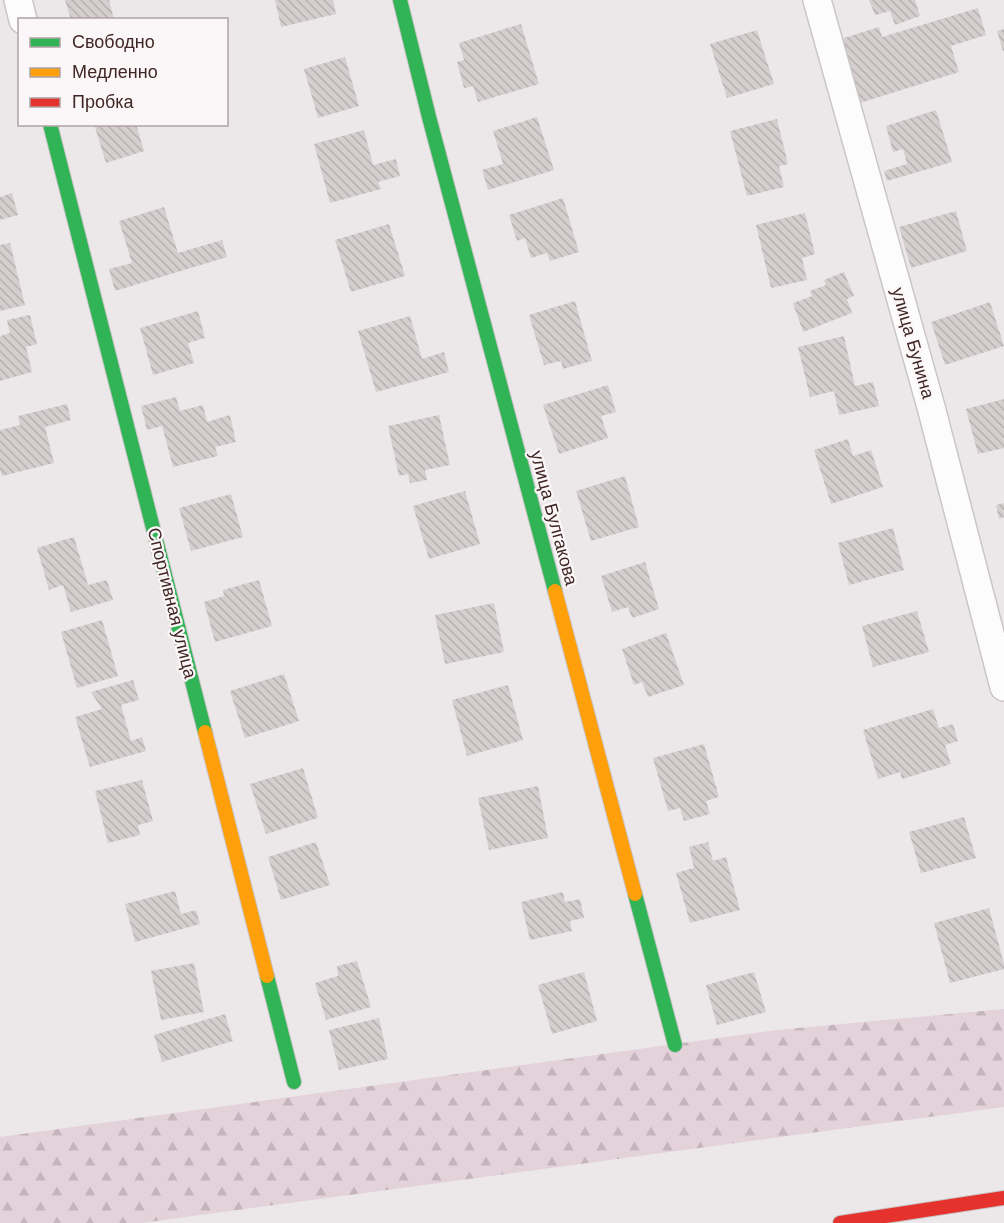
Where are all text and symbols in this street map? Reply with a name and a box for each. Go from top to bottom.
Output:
legend [18,18,228,126]
text: Свободно [72,32,155,52]
text: Медленно [72,62,158,82]
text: Пробка [72,92,135,112]
street label: улица Бунина [888,285,939,402]
street label: улица Булгакова [526,448,582,589]
street label: Спортивная улица [144,526,201,681]

